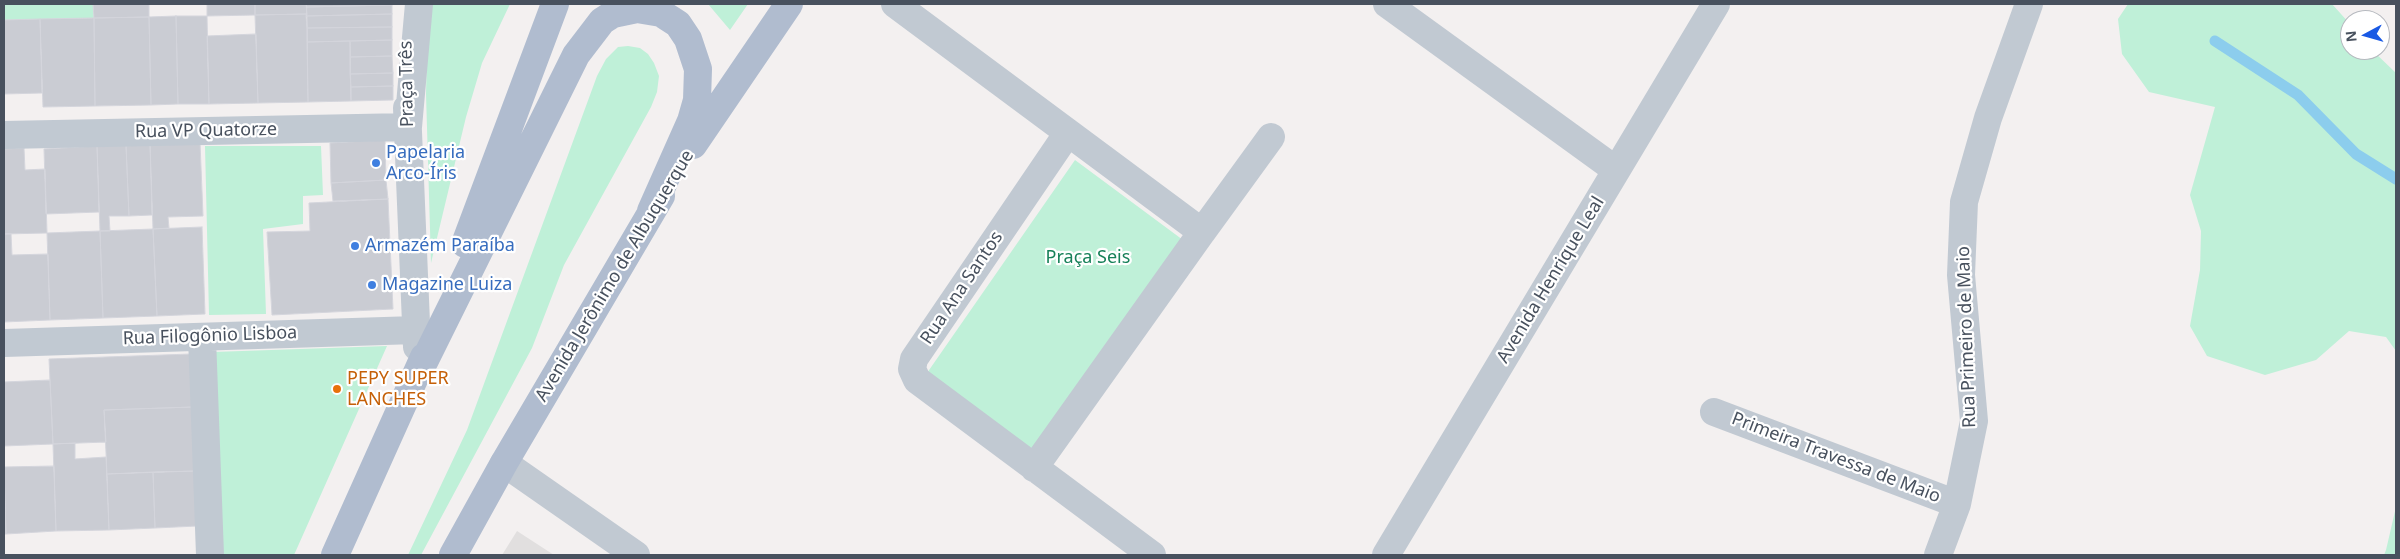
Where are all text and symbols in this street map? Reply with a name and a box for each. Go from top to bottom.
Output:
north arrow [2340,10,2390,60]
text: N [2341,30,2361,43]
street label: Praça Três [395,41,419,127]
street label: Rua VP Quatorze [135,119,277,143]
place label: Papelaria Arco-Íris [386,142,465,184]
street label: Avenida Jerônimo de Albuquerque [531,146,699,406]
marker: Papelaria Arco-Íris [370,157,382,169]
street label: Avenida Henrique Leal [1493,193,1609,367]
street label: Rua Ana Santos [916,227,1008,349]
place label: Armazém Paraíba [365,235,515,257]
marker: Armazém Paraíba [349,240,361,252]
street label: Rua Primeiro de Maio [1953,246,1981,428]
park label: Praça Seis [1046,247,1130,269]
place label: Magazine Luiza [382,274,512,296]
marker: Magazine Luiza [366,279,378,291]
street label: Rua Filogônio Lisboa [122,322,298,350]
place label: PEPY SUPER LANCHES [347,368,449,410]
marker: PEPY SUPER LANCHES [331,383,343,395]
street label: Primeira Travessa de Maio [1729,408,1943,508]

